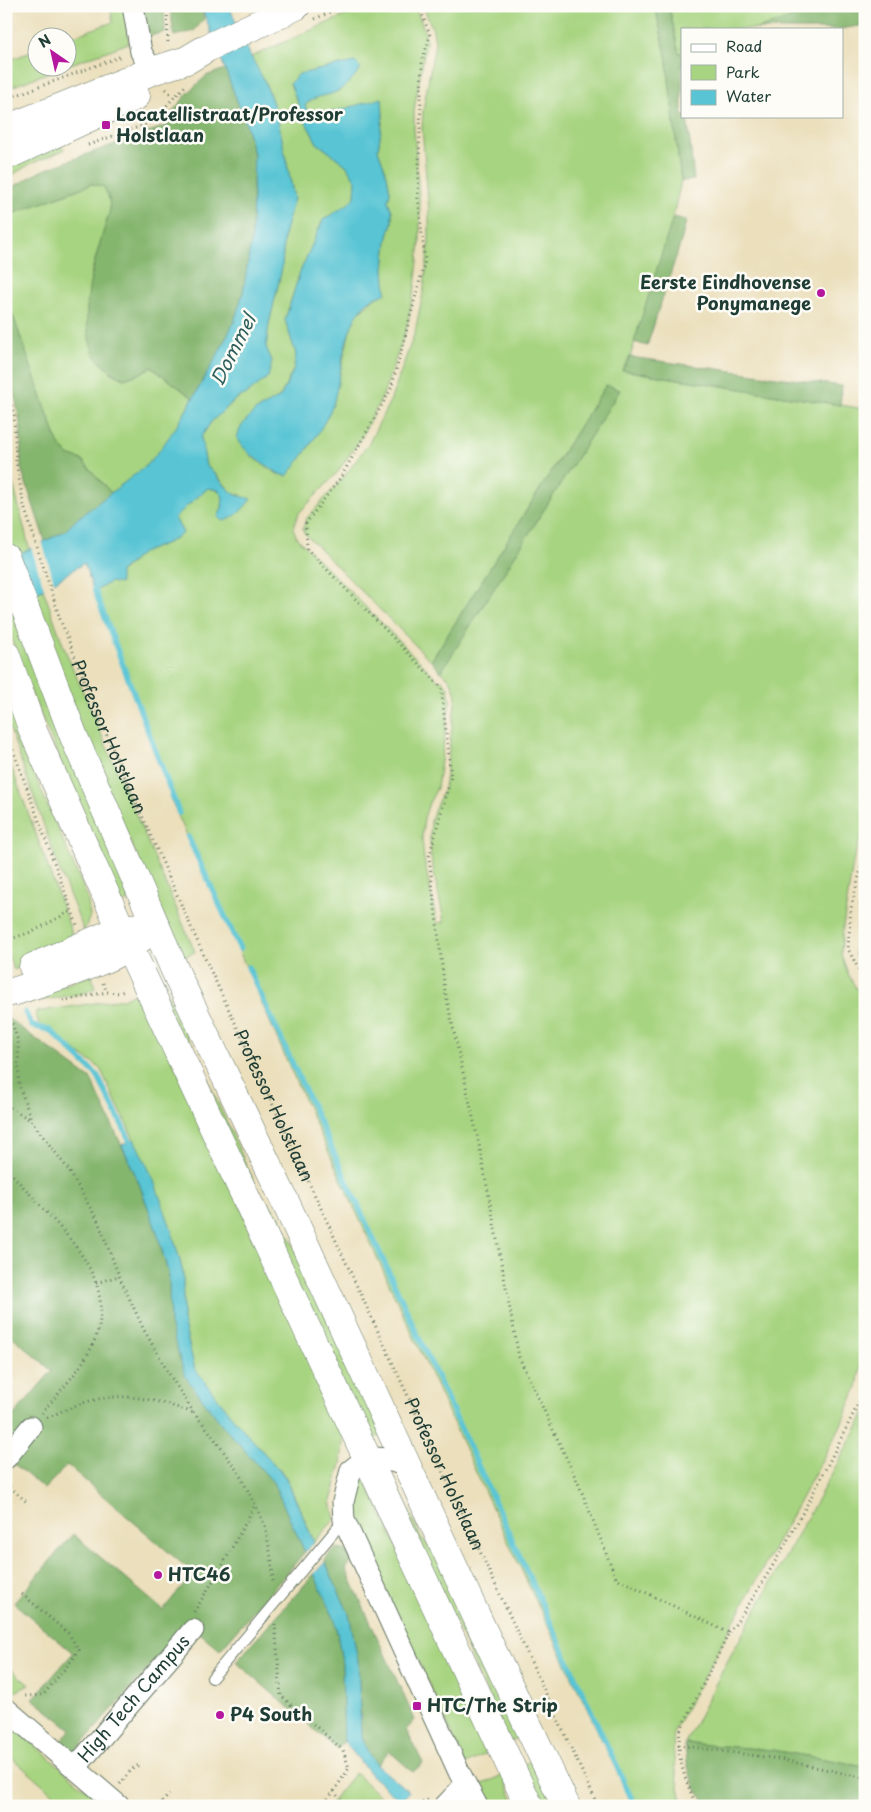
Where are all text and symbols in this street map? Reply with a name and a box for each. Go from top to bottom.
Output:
north arrow [28,28,78,78]
legend [681,28,844,118]
text: N [34,29,55,53]
text: Road [726,34,762,57]
text: Park [726,60,760,83]
text: Water [726,84,771,107]
place label: Locatellistraat/Professor Holstlaan [116,100,344,148]
marker: Locatellistraat/Professor Holstlaan [100,119,112,131]
place label: Eerste Eindhovense Ponymanege [640,268,811,316]
marker: Eerste Eindhovense Ponymanege [815,287,827,299]
water label: Dommel [202,307,263,390]
street label: Professor Holstlaan [65,655,155,818]
street label: Professor Holstlaan [228,1024,322,1186]
street label: Professor Holstlaan [398,1393,492,1554]
place label: HTC46 [168,1560,230,1587]
marker: HTC46 [152,1569,164,1581]
street label: High Tech Campus [71,1628,195,1768]
place label: HTC/The Strip [427,1691,558,1718]
place label: P4 South [230,1700,312,1727]
marker: HTC/The Strip [411,1700,423,1712]
marker: P4 South [214,1709,226,1721]

